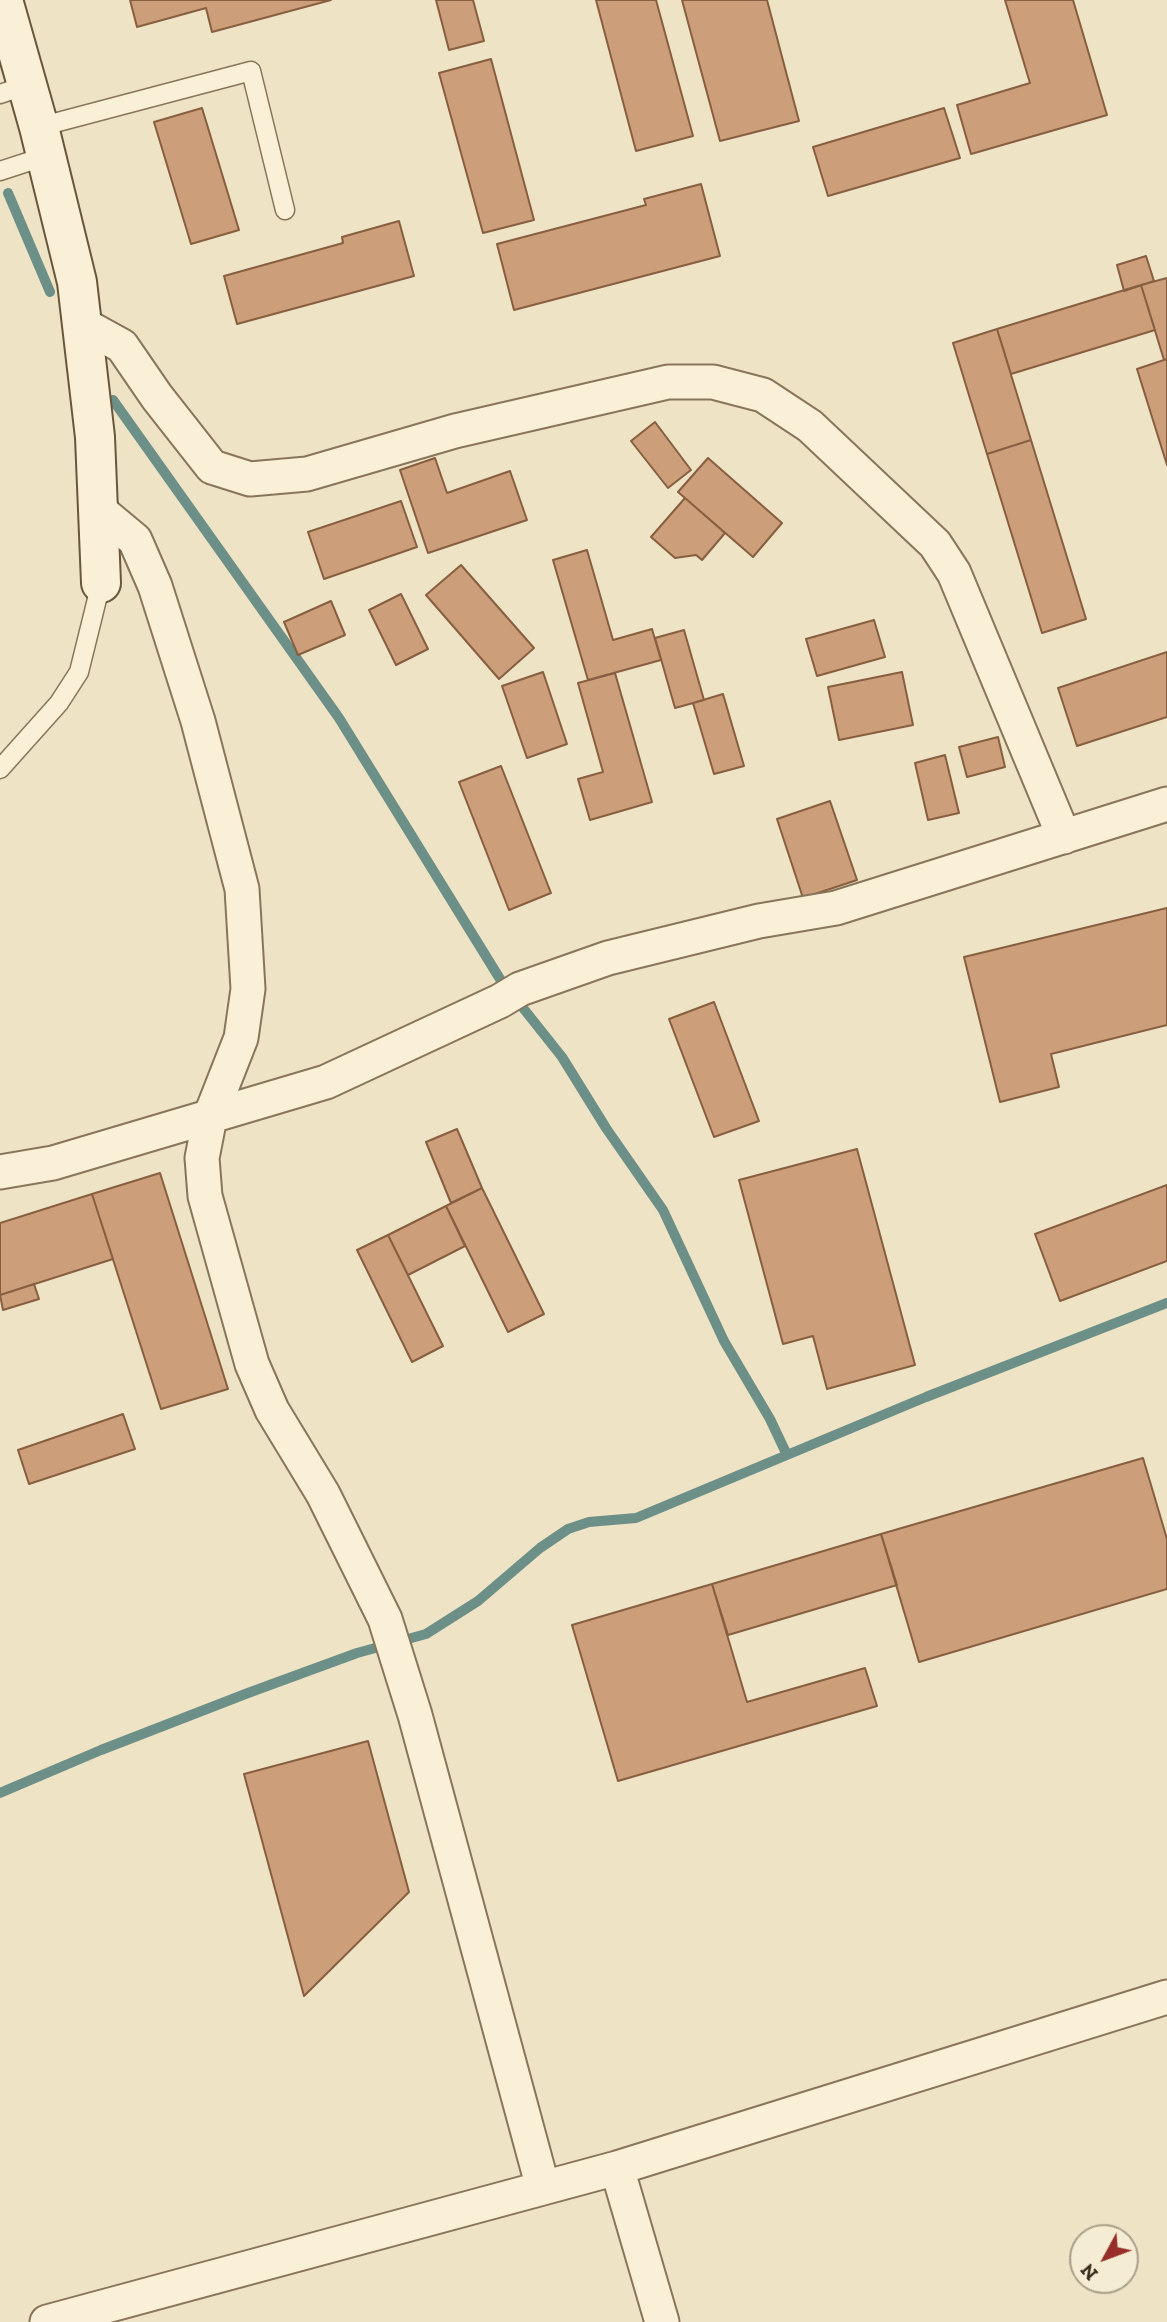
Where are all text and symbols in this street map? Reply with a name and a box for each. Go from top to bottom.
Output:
north arrow [1069,2224,1139,2294]
text: N [1076,2259,1103,2285]

